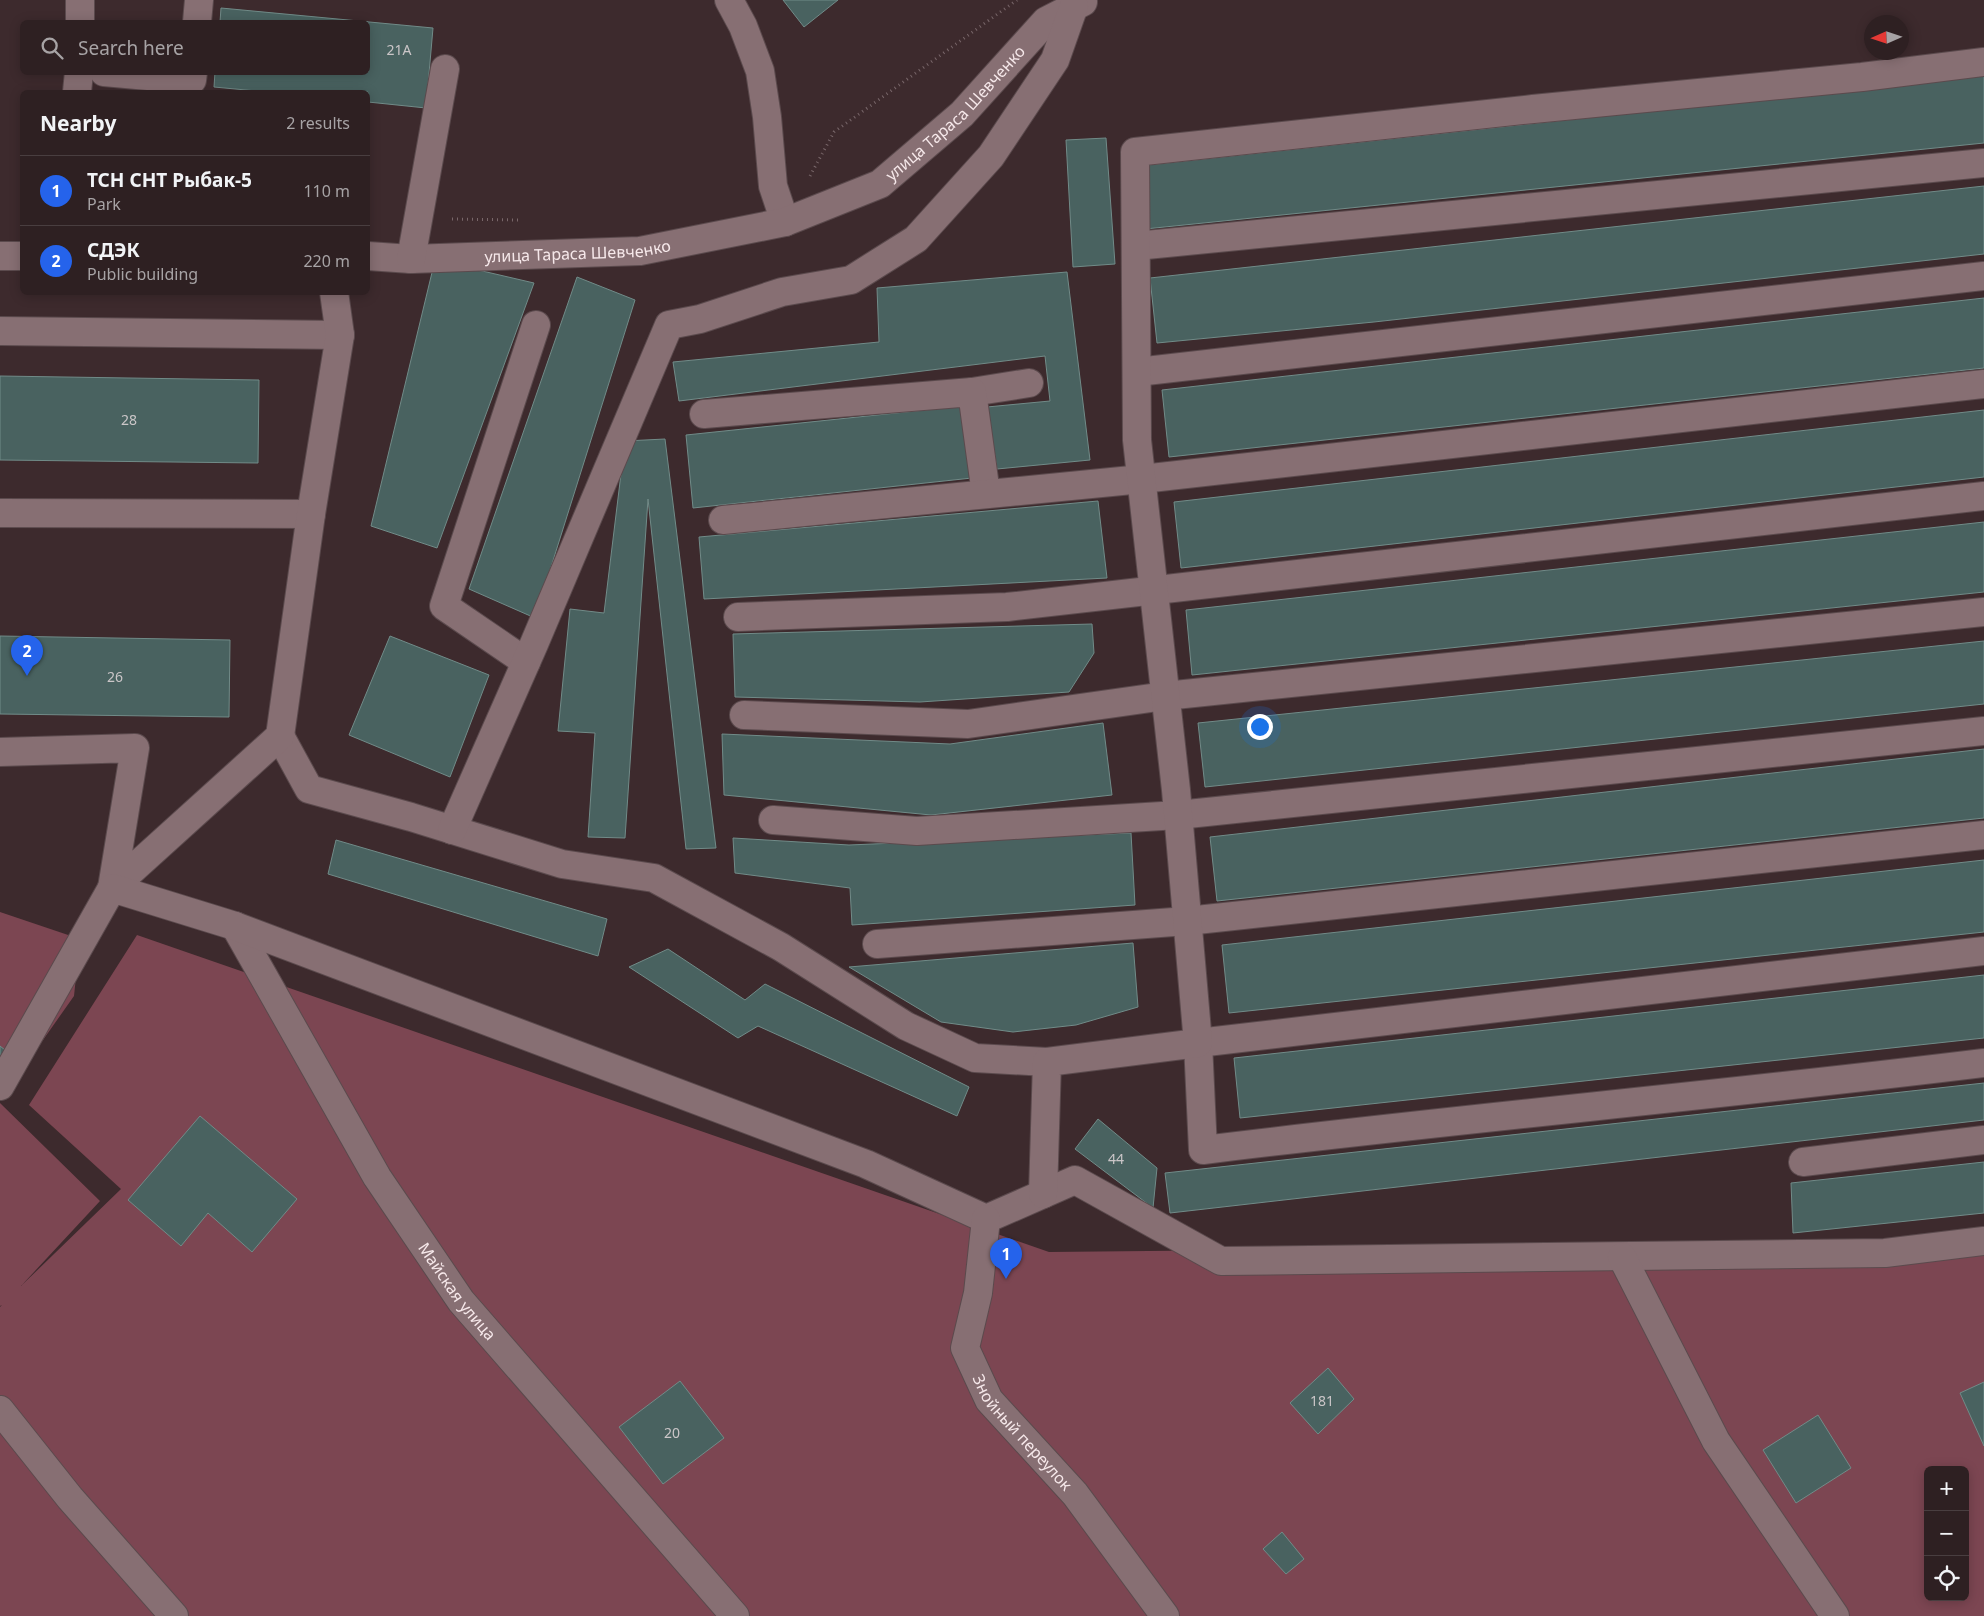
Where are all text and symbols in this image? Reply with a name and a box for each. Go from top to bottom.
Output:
north arrow [1864,15,1909,60]
search box [20,20,370,75]
icon: search [38,34,66,62]
text: Search here [78,35,184,61]
house number: 21А [387,40,412,59]
street label: улица Тараса Шевченко [881,41,1030,186]
text: Nearby [40,109,116,137]
text: 2 results [286,112,350,134]
text: ТСН СНТ Рыбак-5 [87,167,252,193]
text: 1 [51,180,61,202]
text: 110 m [303,180,350,202]
text: Park [87,193,121,215]
street label: улица Тараса Шевченко [484,234,673,267]
text: СДЭК [87,237,140,263]
text: 2 [51,250,61,272]
text: 220 m [303,250,350,272]
text: Public building [87,263,198,285]
house number: 28 [121,410,137,429]
pin: 2 [11,635,43,676]
house number: 26 [107,667,123,686]
your location [1247,714,1273,740]
house number: 44 [1108,1149,1124,1168]
street label: Майская улица [413,1238,501,1345]
pin: 1 [990,1238,1022,1279]
street label: Знойный переулок [968,1371,1078,1495]
house number: 181 [1310,1391,1334,1410]
house number: 20 [664,1423,680,1442]
map controls [1924,1466,1969,1601]
button: + [1924,1466,1969,1511]
button: − [1924,1511,1969,1556]
button: locate [1924,1556,1969,1601]

